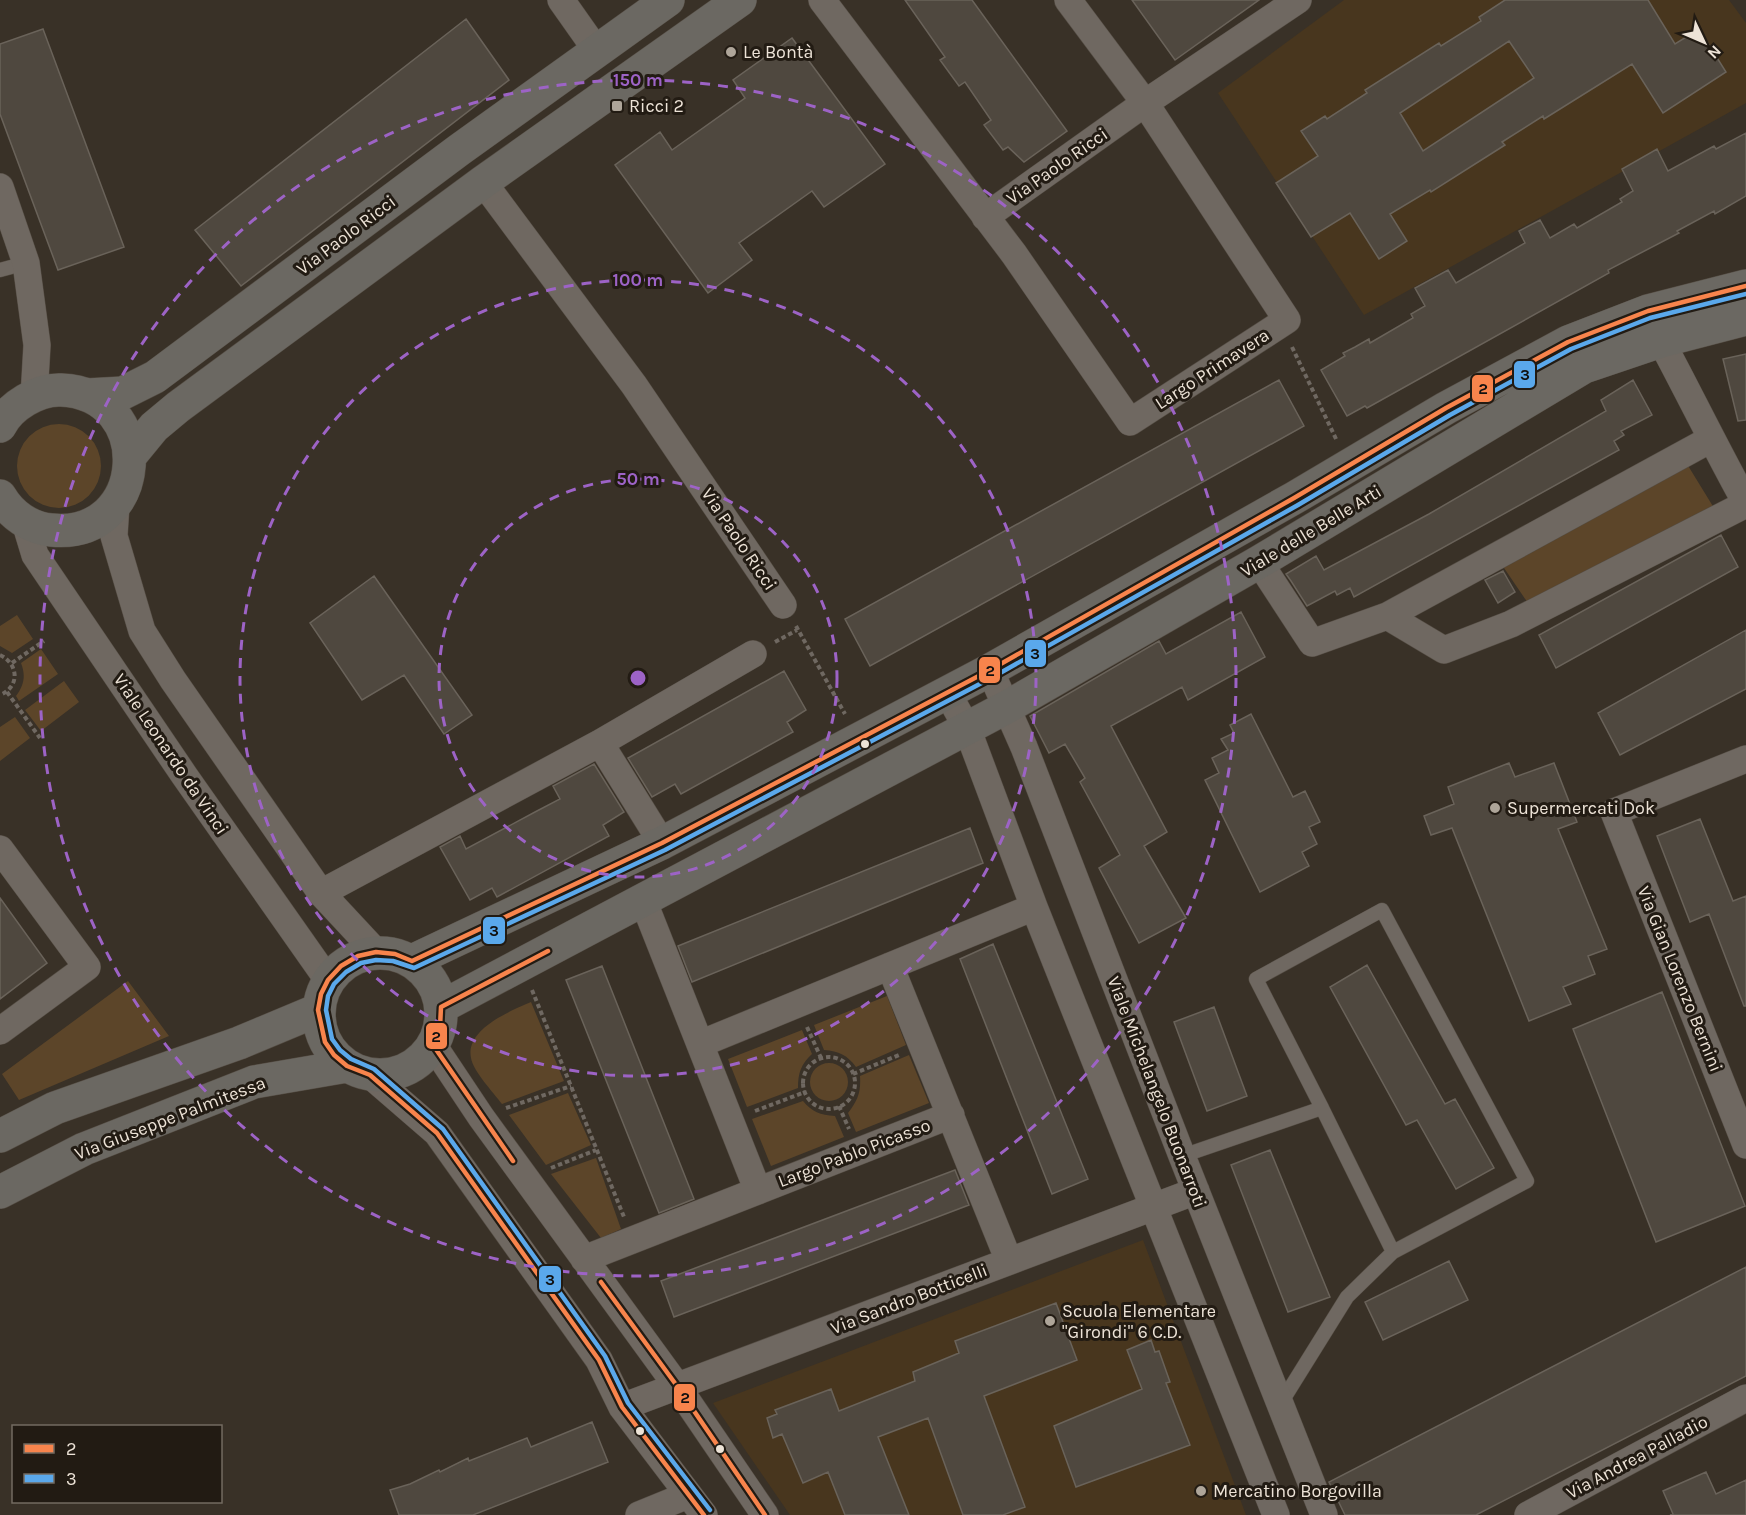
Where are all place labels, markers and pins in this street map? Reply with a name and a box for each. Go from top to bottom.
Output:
place label: Le Bontà [743,41,814,63]
marker: Le Bontà [724,45,738,59]
place label: Ricci 2 [629,95,684,117]
marker: Ricci 2 [610,99,624,113]
centre of rings [628,668,648,688]
unlabelled marker [859,738,871,750]
place label: Supermercati Dok [1507,797,1655,819]
marker: Supermercati Dok [1488,801,1502,815]
place label: Scuola Elementare "Girondi" 6 C.D. [1062,1300,1216,1343]
marker: Scuola Elementare "Girondi" 6 C.D. [1043,1314,1057,1328]
unlabelled marker [634,1425,646,1437]
unlabelled marker [714,1443,726,1455]
place label: Mercatino Borgovilla [1213,1480,1382,1502]
marker: Mercatino Borgovilla [1194,1484,1208,1498]

